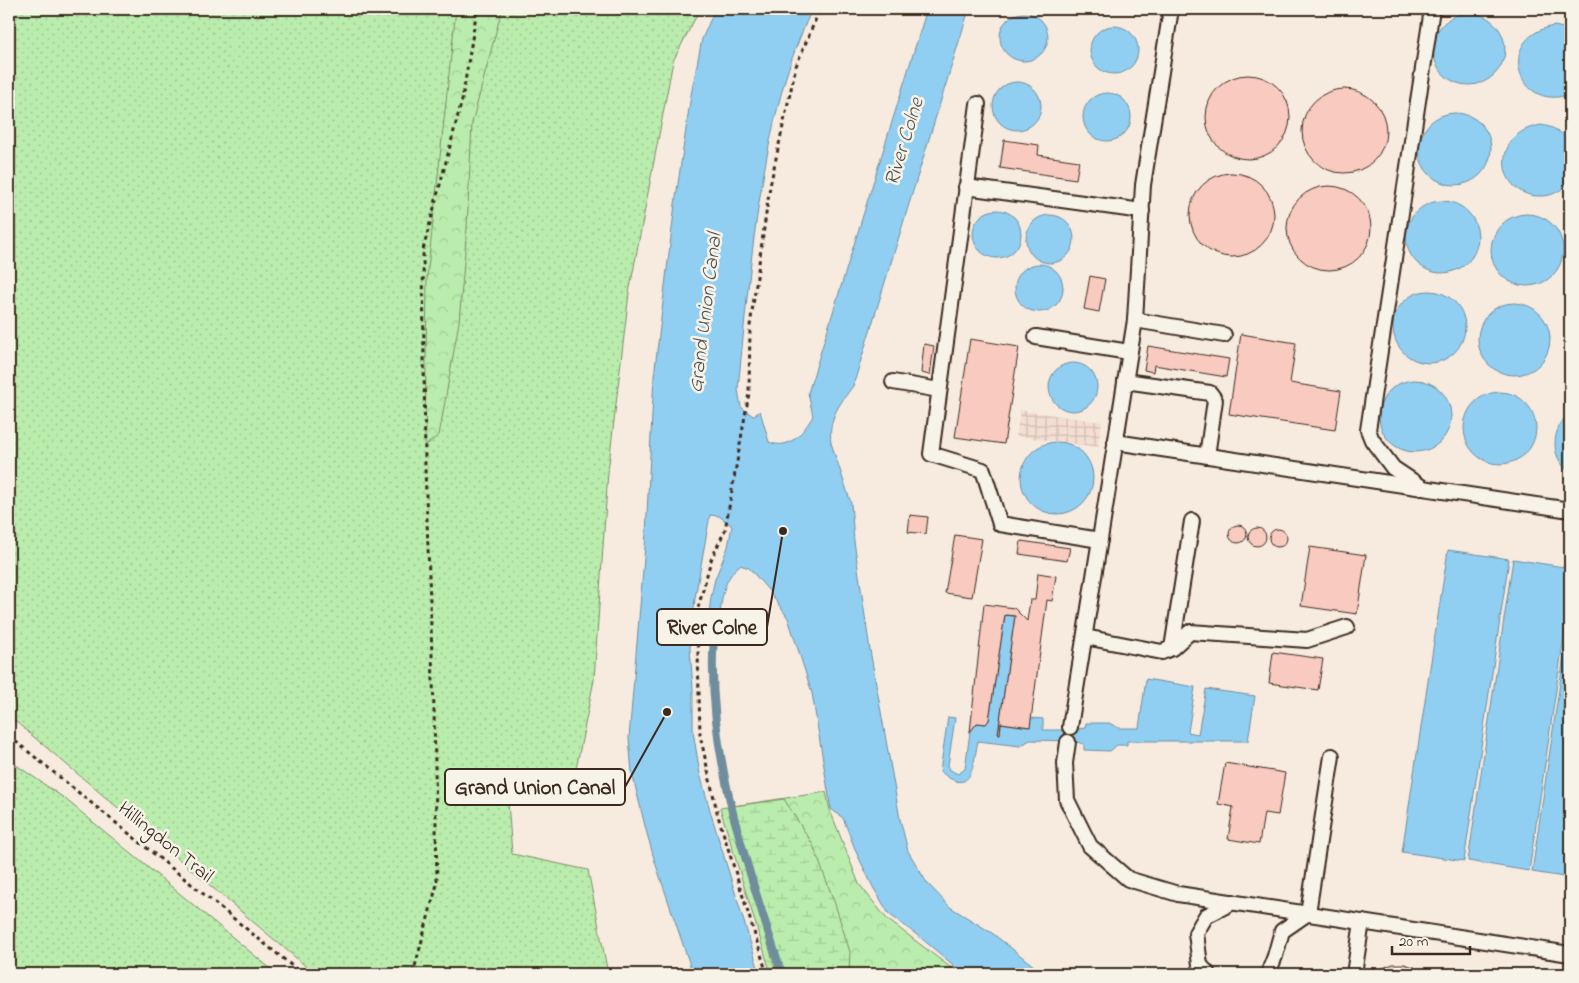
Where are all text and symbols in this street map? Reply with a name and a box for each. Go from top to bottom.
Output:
water label: River Colne [877,93,933,190]
water label: Grand Union Canal [681,229,731,394]
callout: River Colne [657,609,767,645]
text: River Colne [667,614,758,644]
callout: Grand Union Canal [445,769,625,805]
text: Grand Union Canal [455,774,616,804]
street label: Hillingdon Trail [110,795,219,892]
scale bar [1392,923,1469,955]
text: 20 m [1399,931,1429,953]

